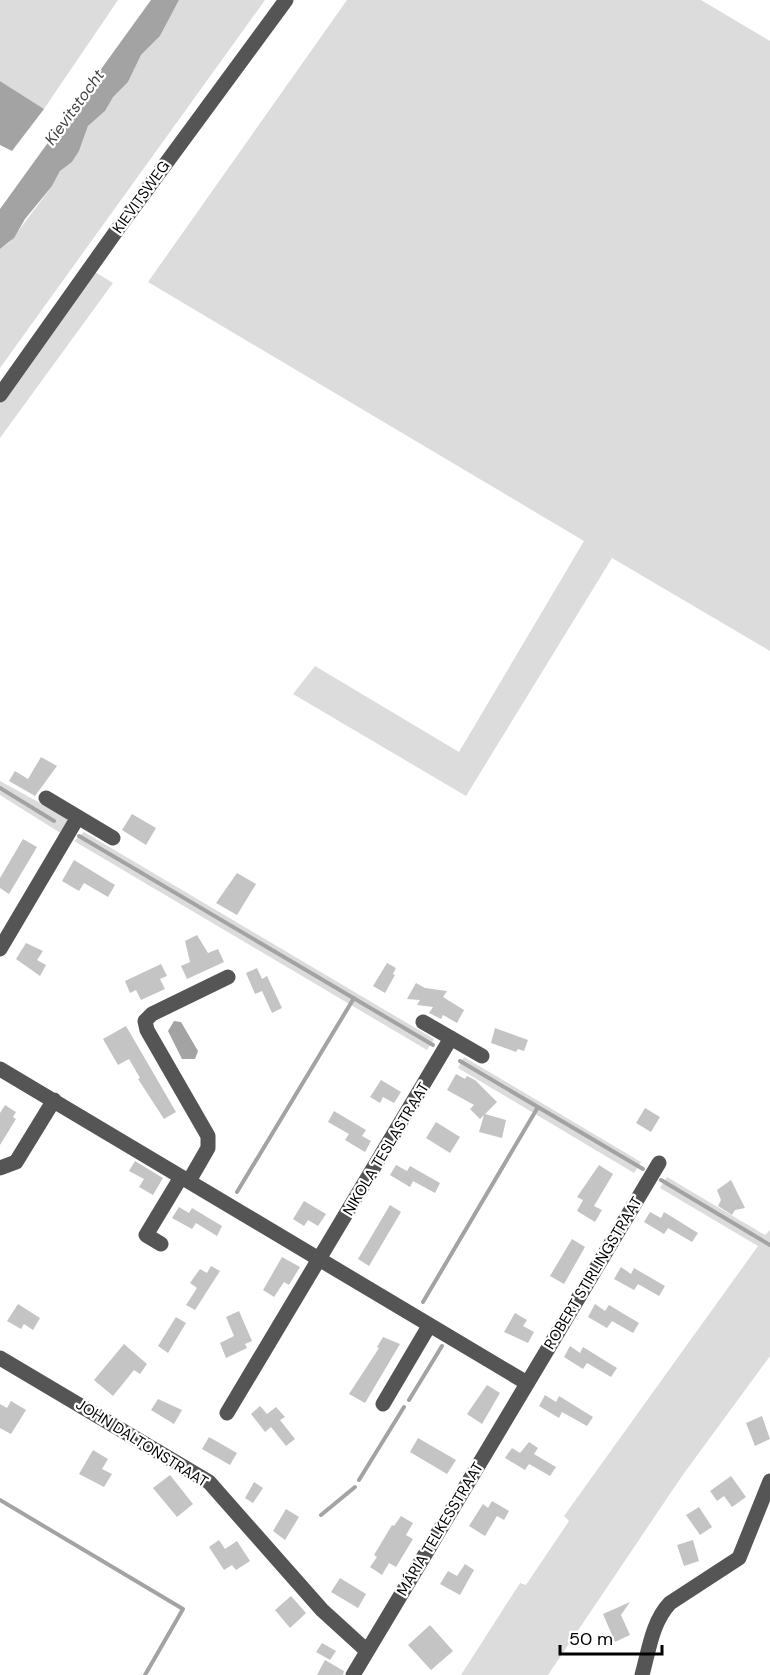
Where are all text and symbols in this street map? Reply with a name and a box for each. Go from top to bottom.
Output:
water label: Kievitstocht [40,65,109,149]
street label: KIEVITSWEG [108,157,174,237]
street label: NIKOLA TESLASTRAAT [338,1079,434,1219]
street label: ROBERT STIRLINGSTRAAT [539,1193,647,1353]
street label: JOHN DALTONSTRAAT [72,1394,212,1492]
street label: MÁRIA TELKESSTRAAT [392,1458,488,1600]
scale bar [560,1618,662,1656]
text: 50 m [569,1627,613,1651]

